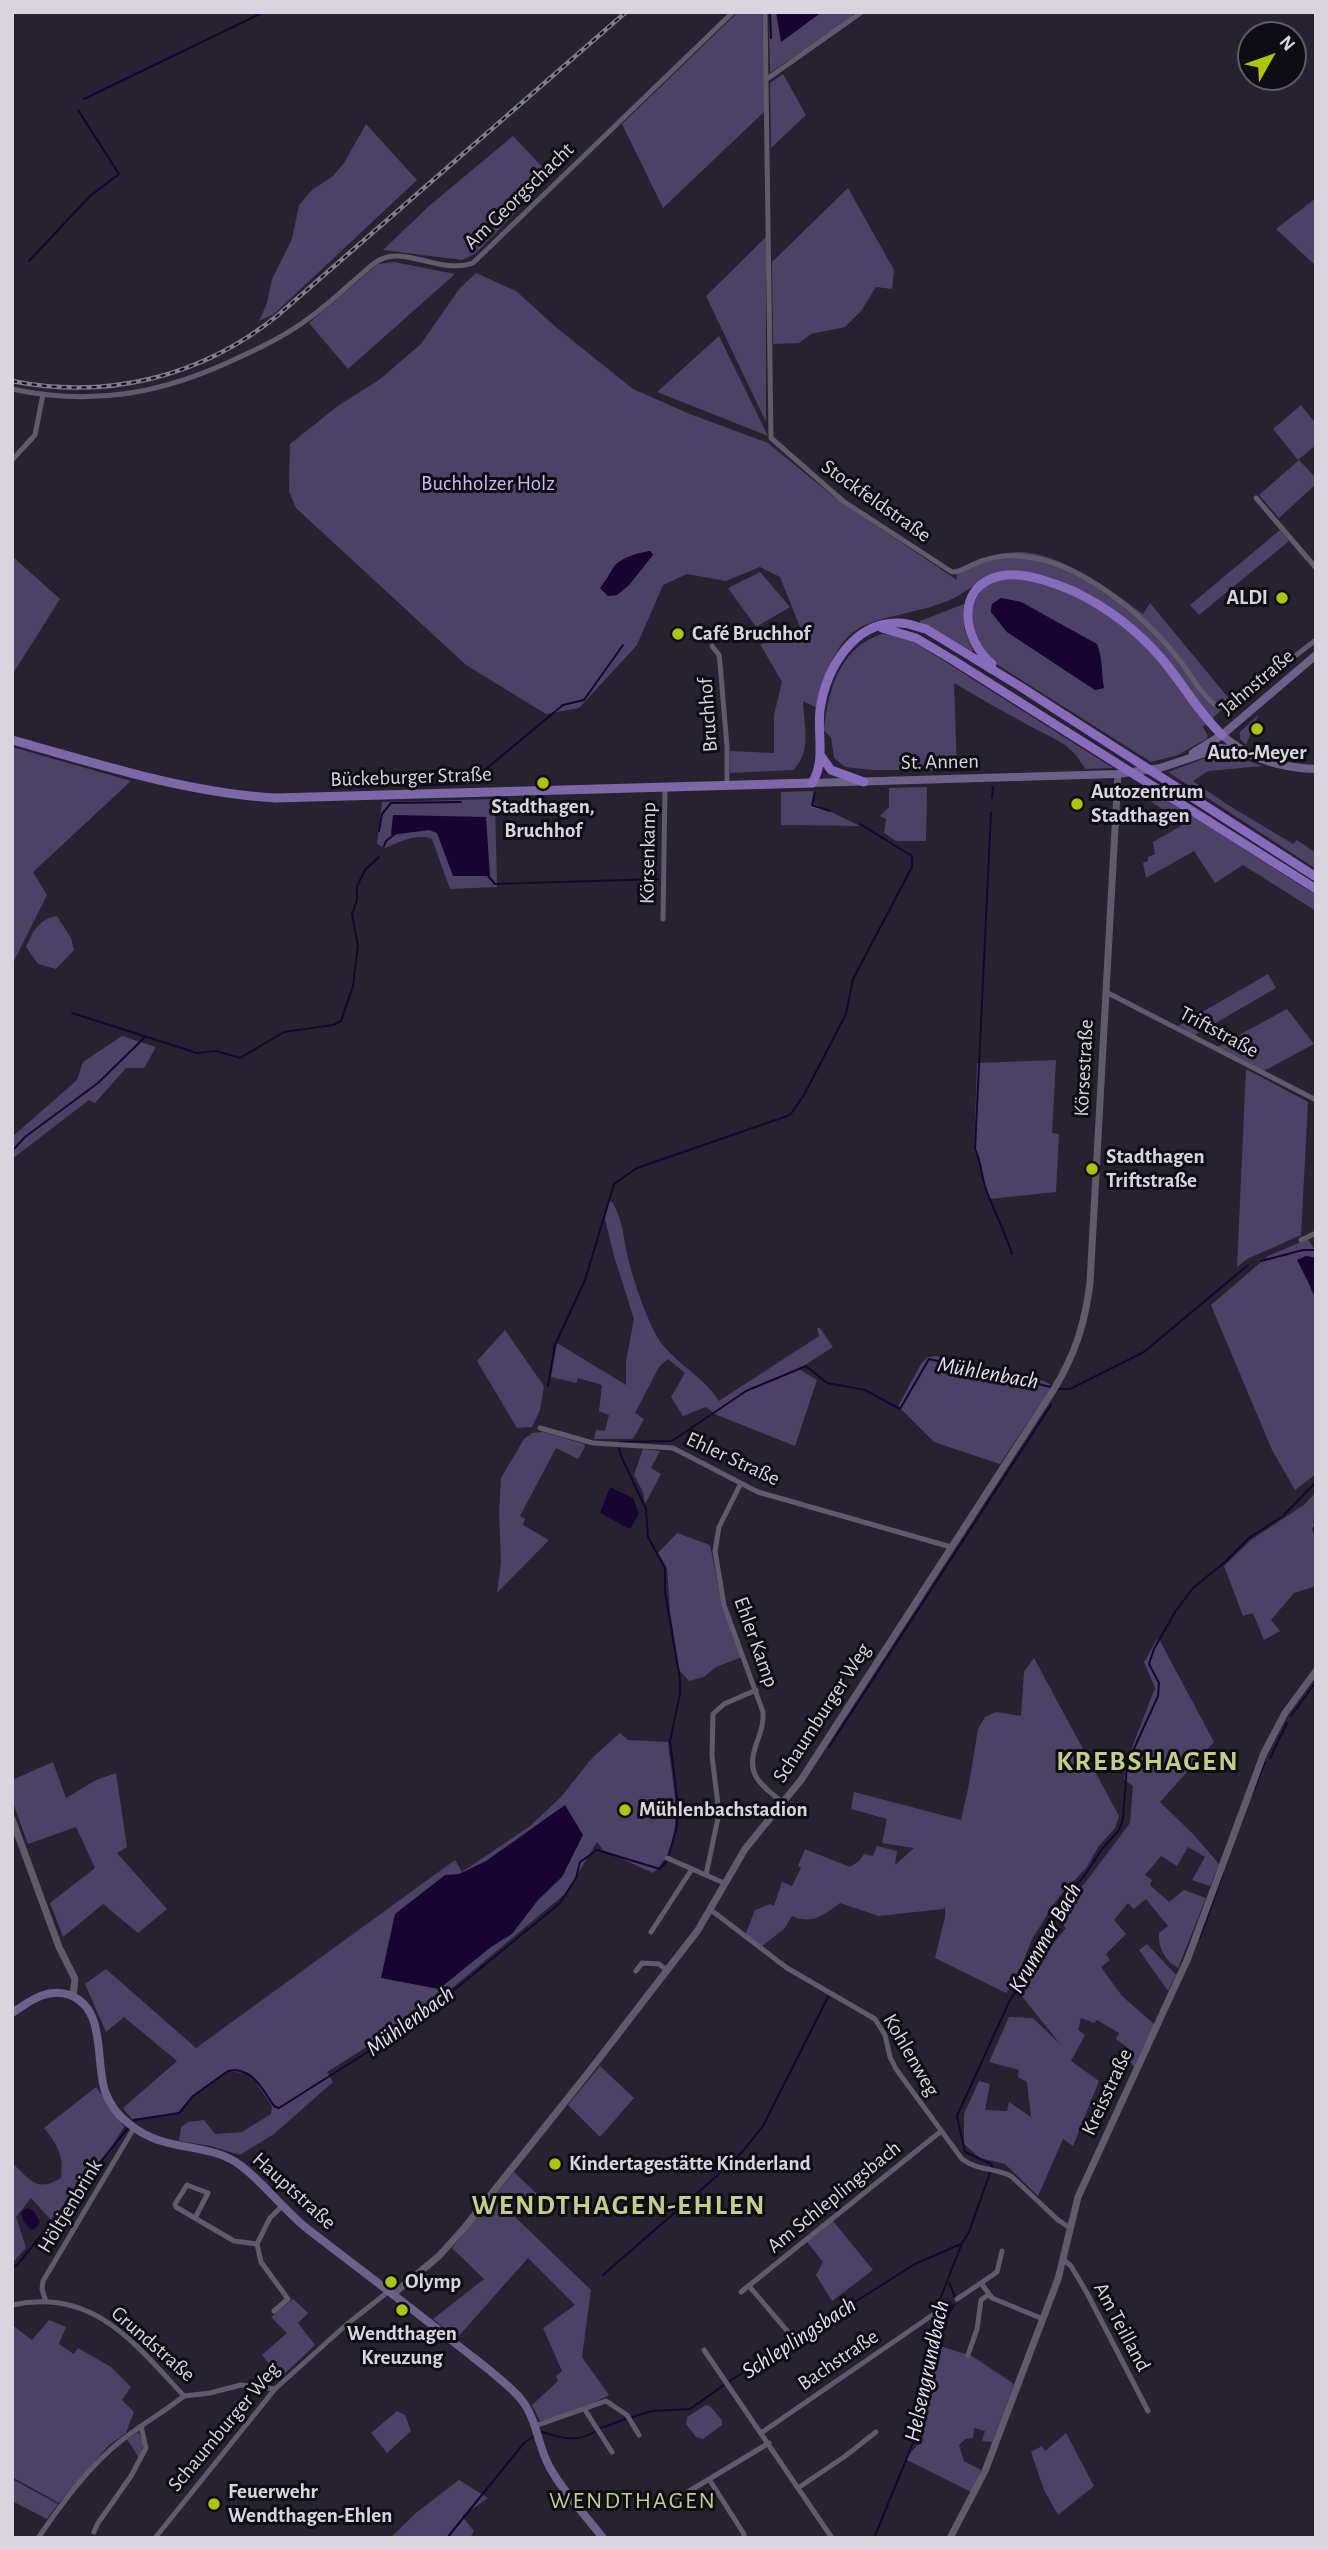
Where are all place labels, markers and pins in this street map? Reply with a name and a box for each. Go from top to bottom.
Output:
place label: ALDI [1226,585,1268,611]
marker: ALDI [1274,590,1290,606]
place label: Café Bruchhof [692,621,810,647]
marker: Café Bruchhof [670,626,686,642]
marker: Auto-Meyer [1249,721,1265,737]
place label: Auto-Meyer [1208,740,1306,766]
marker: Stadthagen, Bruchhof [535,775,551,791]
place label: Autozentrum Stadthagen [1091,779,1203,829]
place label: Stadthagen, Bruchhof [491,794,595,844]
marker: Autozentrum Stadthagen [1069,796,1085,812]
place label: Stadthagen Triftstraße [1106,1144,1205,1194]
marker: Stadthagen Triftstraße [1084,1161,1100,1177]
place label: Mühlenbachstadion [639,1797,808,1823]
marker: Mühlenbachstadion [617,1802,633,1818]
place label: Kindertagestätte Kinderland [569,2151,811,2177]
marker: Kindertagestätte Kinderland [547,2156,563,2172]
place label: Olymp [405,2269,461,2295]
marker: Olymp [383,2274,399,2290]
marker: Wendthagen Kreuzung [394,2302,410,2318]
place label: Wendthagen Kreuzung [347,2321,457,2371]
place label: Feuerwehr Wendthagen-Ehlen [228,2479,392,2529]
marker: Feuerwehr Wendthagen-Ehlen [206,2496,222,2512]

